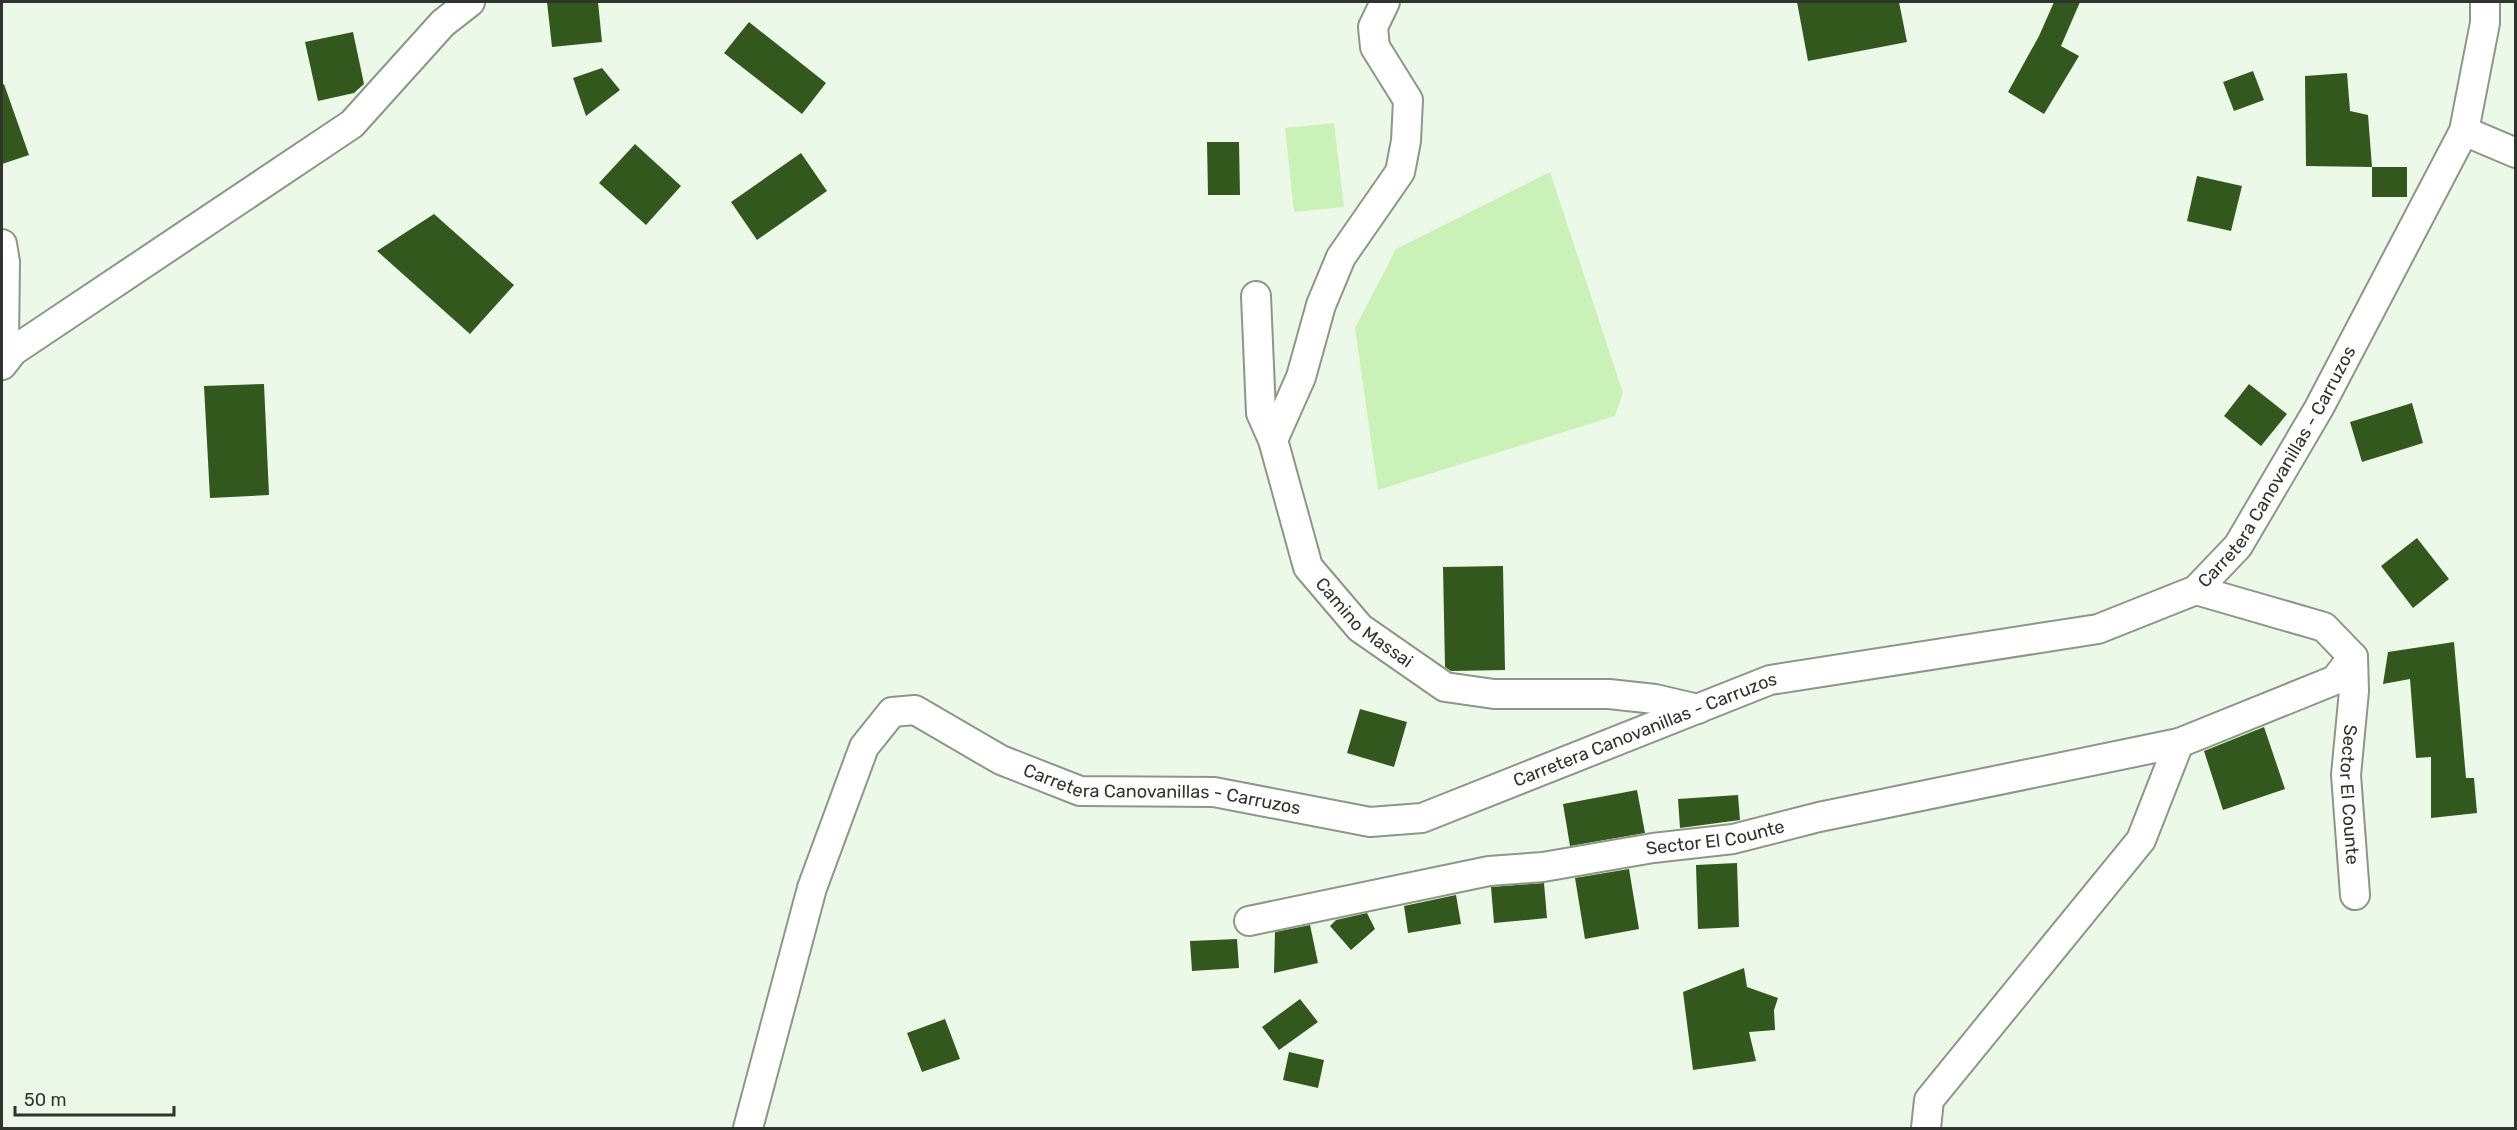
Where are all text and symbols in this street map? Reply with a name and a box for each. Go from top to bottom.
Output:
street label: Carretera Canovanillas - Carruzos [2193,342,2360,592]
street label: Camino Massai [1311,573,1417,672]
street label: Carretera Canovanillas - Carruzos [1510,668,1778,792]
street label: Sector El Counte [2335,724,2364,865]
street label: Carretera Canovanillas - Carruzos [1020,759,1303,819]
street label: Sector El Counte [1644,815,1787,860]
scale bar [15,1079,174,1117]
text: 50 m [24,1089,67,1111]

